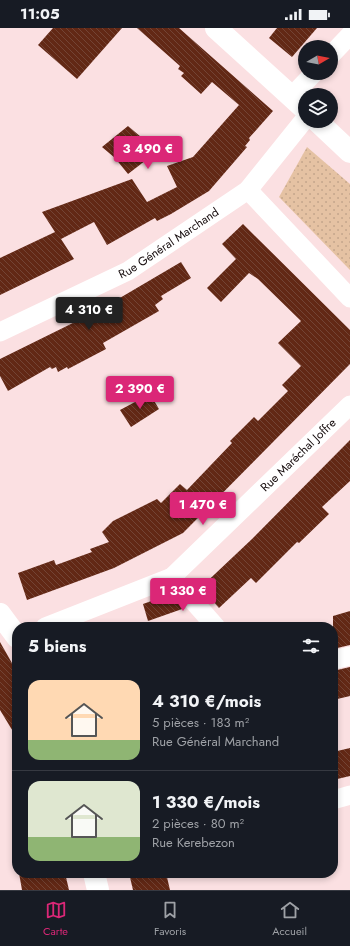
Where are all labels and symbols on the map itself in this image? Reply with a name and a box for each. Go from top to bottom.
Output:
north arrow [298,40,338,80]
pin: 3 490 € [111,136,185,170]
street label: Rue Général Marchand [115,203,223,283]
pin: 4 310 € [52,297,126,331]
pin: 2 390 € [103,376,177,410]
street label: Rue Maréchal Joffre [256,414,340,496]
pin: 1 470 € [166,492,240,526]
pin: 1 330 € [146,578,220,612]

